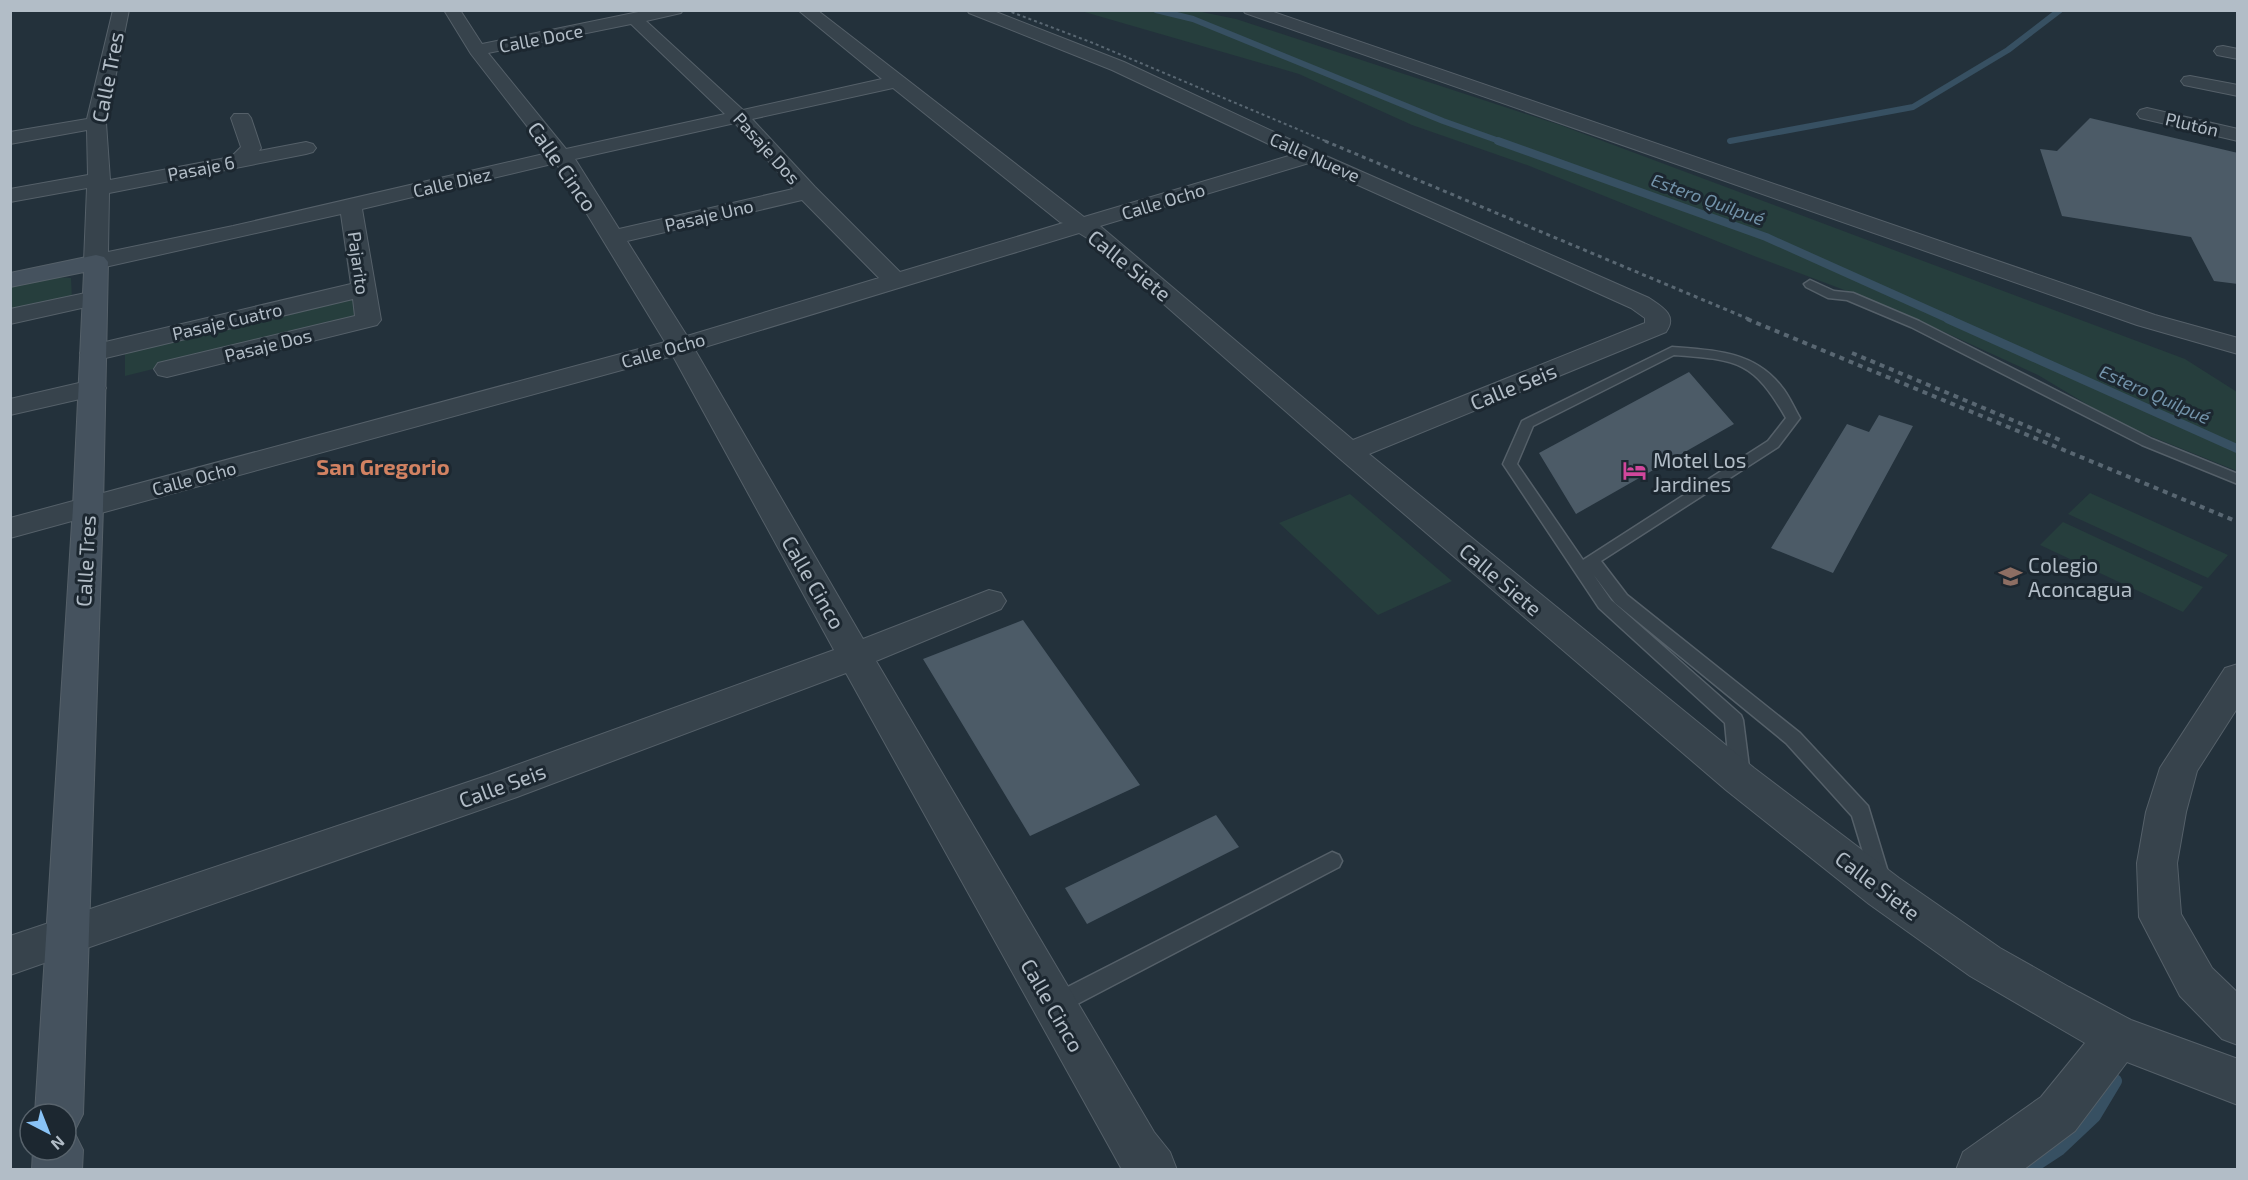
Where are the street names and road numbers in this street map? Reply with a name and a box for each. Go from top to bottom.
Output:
street label: Calle Doce [497,19,585,57]
street label: Calle Tres [86,30,128,124]
street label: Plutón [2163,107,2221,141]
street label: Pasaje Dos [729,108,805,188]
street label: Calle Cinco [523,117,603,215]
street label: Calle Nueve [1267,127,1363,187]
street label: Pasaje 6 [166,151,236,185]
street label: Calle Diez [411,162,493,202]
street label: Calle Ocho [1119,178,1207,224]
street label: Pasaje Uno [663,194,755,236]
street label: Calle Siete [1083,224,1177,306]
street label: Pajarito [344,230,374,296]
street label: Pasaje Cuatro [170,298,284,344]
street label: Pasaje Dos [222,324,314,366]
street label: Calle Ocho [619,328,707,372]
street label: Calle Seis [1466,357,1560,415]
street label: Calle Ocho [150,456,238,500]
street label: Calle Tres [70,515,100,607]
street label: Calle Cinco [777,531,851,633]
street label: Calle Siete [1455,537,1547,621]
street label: Calle Seis [455,758,549,812]
street label: Calle Siete [1831,845,1925,925]
street label: Calle Cinco [1016,954,1090,1056]

